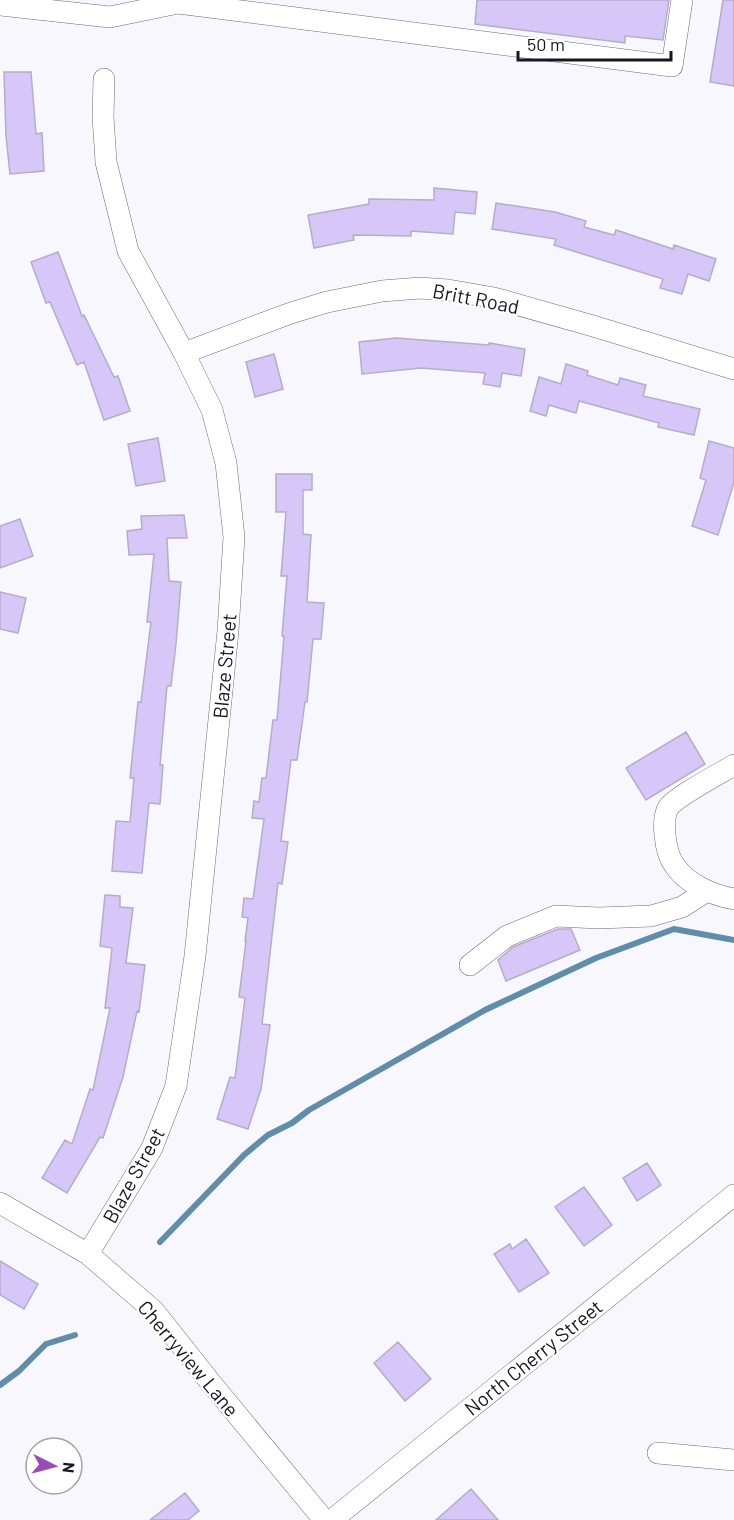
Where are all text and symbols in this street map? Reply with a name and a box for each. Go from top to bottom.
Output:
scale bar [518,24,671,62]
text: 50 m [527,33,565,55]
street label: Britt Road [431,278,521,318]
street label: Blaze Street [207,612,241,720]
street label: Blaze Street [97,1123,169,1227]
street label: North Cherry Street [459,1294,607,1420]
street label: Cherryview Lane [133,1295,245,1421]
north arrow [24,1436,84,1496]
text: N [59,1461,79,1474]

